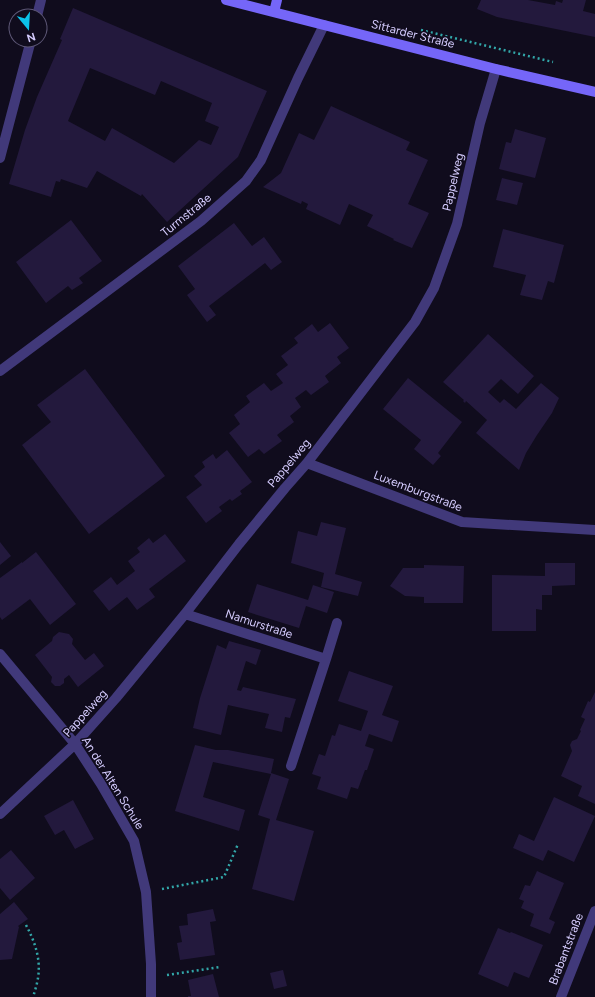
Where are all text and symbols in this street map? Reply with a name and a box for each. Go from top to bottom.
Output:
north arrow [8,8,48,48]
street label: Sittarder Straße [370,17,457,51]
text: N [25,30,37,45]
street label: Pappelweg [440,152,466,212]
street label: Turmstraße [158,190,214,240]
street label: Pappelweg [265,436,313,490]
street label: Luxemburgstraße [372,468,465,515]
street label: Namurstraße [224,607,295,642]
street label: Pappelweg [60,686,110,740]
street label: An der Alten Schule [79,734,147,832]
street label: Brabantstraße [546,911,586,987]

